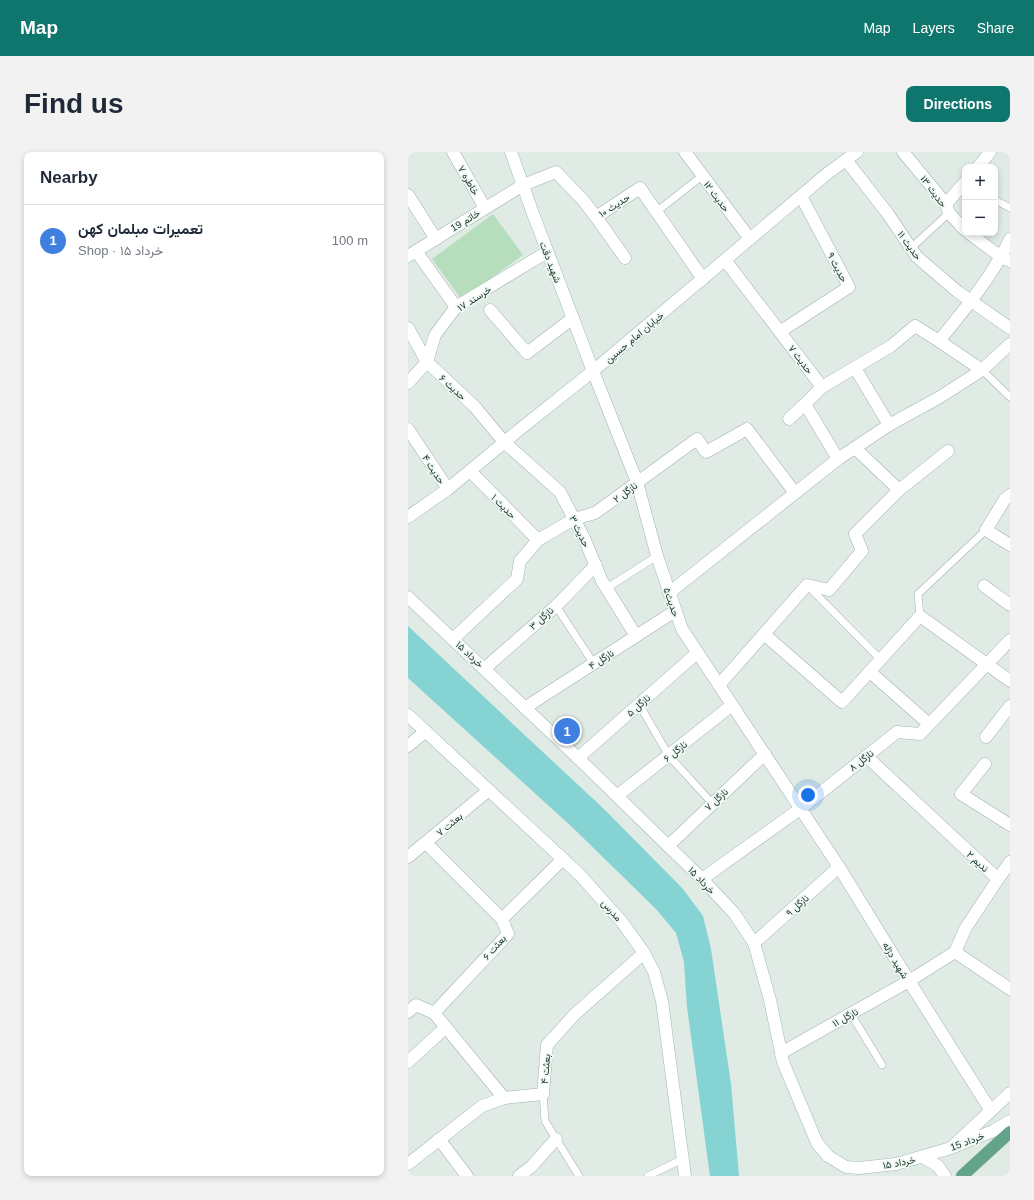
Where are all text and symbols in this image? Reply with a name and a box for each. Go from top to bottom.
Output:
text: Map [20,17,58,38]
text: Map [863,20,891,36]
text: Layers [913,20,955,36]
text: Share [977,20,1014,36]
button: Directions [906,86,1010,122]
text: Find us [24,88,124,119]
street label: خاطره ۷ [455,164,482,198]
map controls [962,164,998,236]
button: + [962,164,998,200]
text: Nearby [40,168,98,187]
street label: حدیث ۱۳ [917,173,949,210]
street label: حدیث ۱۲ [701,179,732,215]
street label: حدیث ۱۰ [597,191,632,220]
button: − [962,200,998,236]
street label: خاتم 19 [449,207,483,235]
text: تعمیرات مبلمان کهن [78,220,203,237]
street label: حدیث ۱۱ [895,229,924,263]
text: 1 [49,233,57,248]
text: 100 m [332,233,368,248]
street label: شهید دقت [537,240,563,285]
text: Shop · ۱۵ خرداد [78,243,163,258]
street label: حدیث ۹ [824,251,850,285]
street label: خرسند ۱۷ [455,283,494,314]
street label: خیابان امام حسین [603,309,667,366]
street label: حدیث ۷ [785,343,815,377]
street label: حدیث ۶ [436,372,468,403]
street label: حدیث ۴ [419,452,447,487]
street label: نازگل ۲ [611,480,640,506]
street label: حدیث ۱ [488,492,518,522]
street label: حدیث ۳ [566,514,592,550]
street label: حدیث۵ [660,586,682,619]
street label: نازگل ۳ [527,605,556,633]
street label: ۱۵ خرداد [453,639,486,671]
street label: نازگل ۴ [587,647,617,672]
street label: نازگل ۵ [624,692,653,719]
pin: 1 [554,716,580,746]
street label: نازگل ۶ [661,739,690,765]
street label: نازگل ۸ [847,747,876,774]
your location [798,785,818,805]
street label: نازگل ۷ [702,786,731,814]
street label: بعثت ۷ [434,810,465,839]
street label: ندیم ۲ [964,849,991,875]
street label: ۱۵ خرداد [685,865,717,897]
street label: نازگل ۹ [784,892,812,919]
street label: مدرس [598,897,624,924]
street label: بعثت ۶ [481,933,509,963]
street label: شهید دژله [880,940,911,981]
street label: نازگل ۱۱ [830,1006,861,1030]
street label: بعثت ۴ [539,1054,553,1085]
street label: 15 خرداد [949,1130,986,1154]
street label: ۱۵ خرداد [882,1154,917,1172]

